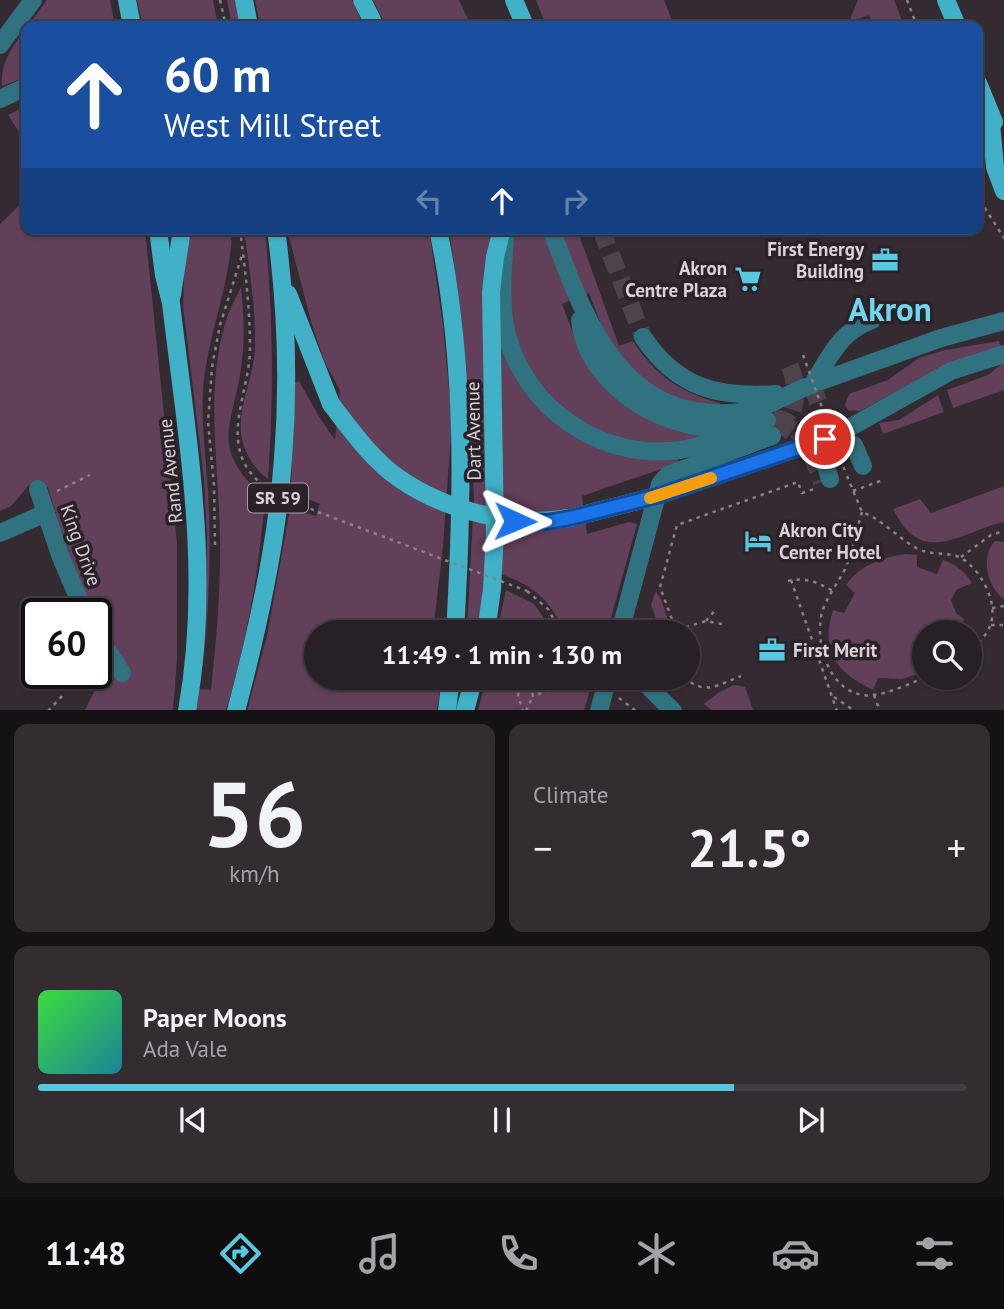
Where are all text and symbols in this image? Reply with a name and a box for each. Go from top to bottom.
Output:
text: 60 m [164,42,271,106]
icon: ahead [49,49,140,140]
text: West Mill Street [164,104,381,146]
icon: left [410,182,448,220]
icon: ahead [483,182,521,220]
icon: right [556,182,594,220]
place label: First Energy Building [767,237,865,283]
office icon: First Energy Building [870,245,900,275]
place label: Akron Centre Plaza [625,256,727,302]
supermarket icon: Akron Centre Plaza [733,264,763,294]
district label: Akron [848,287,932,330]
street label: Dart Avenue [460,381,486,481]
pin [795,409,855,469]
street label: Rand Avenue [153,418,187,524]
icon: arrive [806,420,844,458]
road number: SR 59 [248,484,308,512]
position arrow [478,484,552,558]
street label: King Drive [55,501,107,589]
place label: Akron City Center Hotel [779,518,881,564]
hotel icon: Akron City Center Hotel [743,526,773,556]
speed limit sign: 60 [21,598,112,689]
map controls [912,620,982,690]
button: search [912,620,982,690]
office icon: First Merit [757,635,787,665]
text: 11:49 · 1 min · 130 m [382,638,622,671]
place label: First Merit [793,638,878,662]
text: 56 [203,754,306,872]
text: Climate [533,780,608,809]
text: 21.5° [688,814,811,881]
text: − [533,823,552,872]
text: + [947,823,966,872]
text: km/h [229,859,280,888]
text: Paper Moons [143,1001,287,1034]
text: Ada Vale [143,1034,227,1063]
icon: previous [174,1101,212,1139]
icon: pause [483,1101,521,1139]
icon: next [792,1101,830,1139]
icon: directions [216,1229,265,1278]
icon: music [355,1229,404,1278]
icon: phone [494,1229,543,1278]
icon: climate [632,1229,681,1278]
icon: car [771,1229,820,1278]
icon: filters [910,1229,959,1278]
text: 11:48 [45,1232,126,1274]

